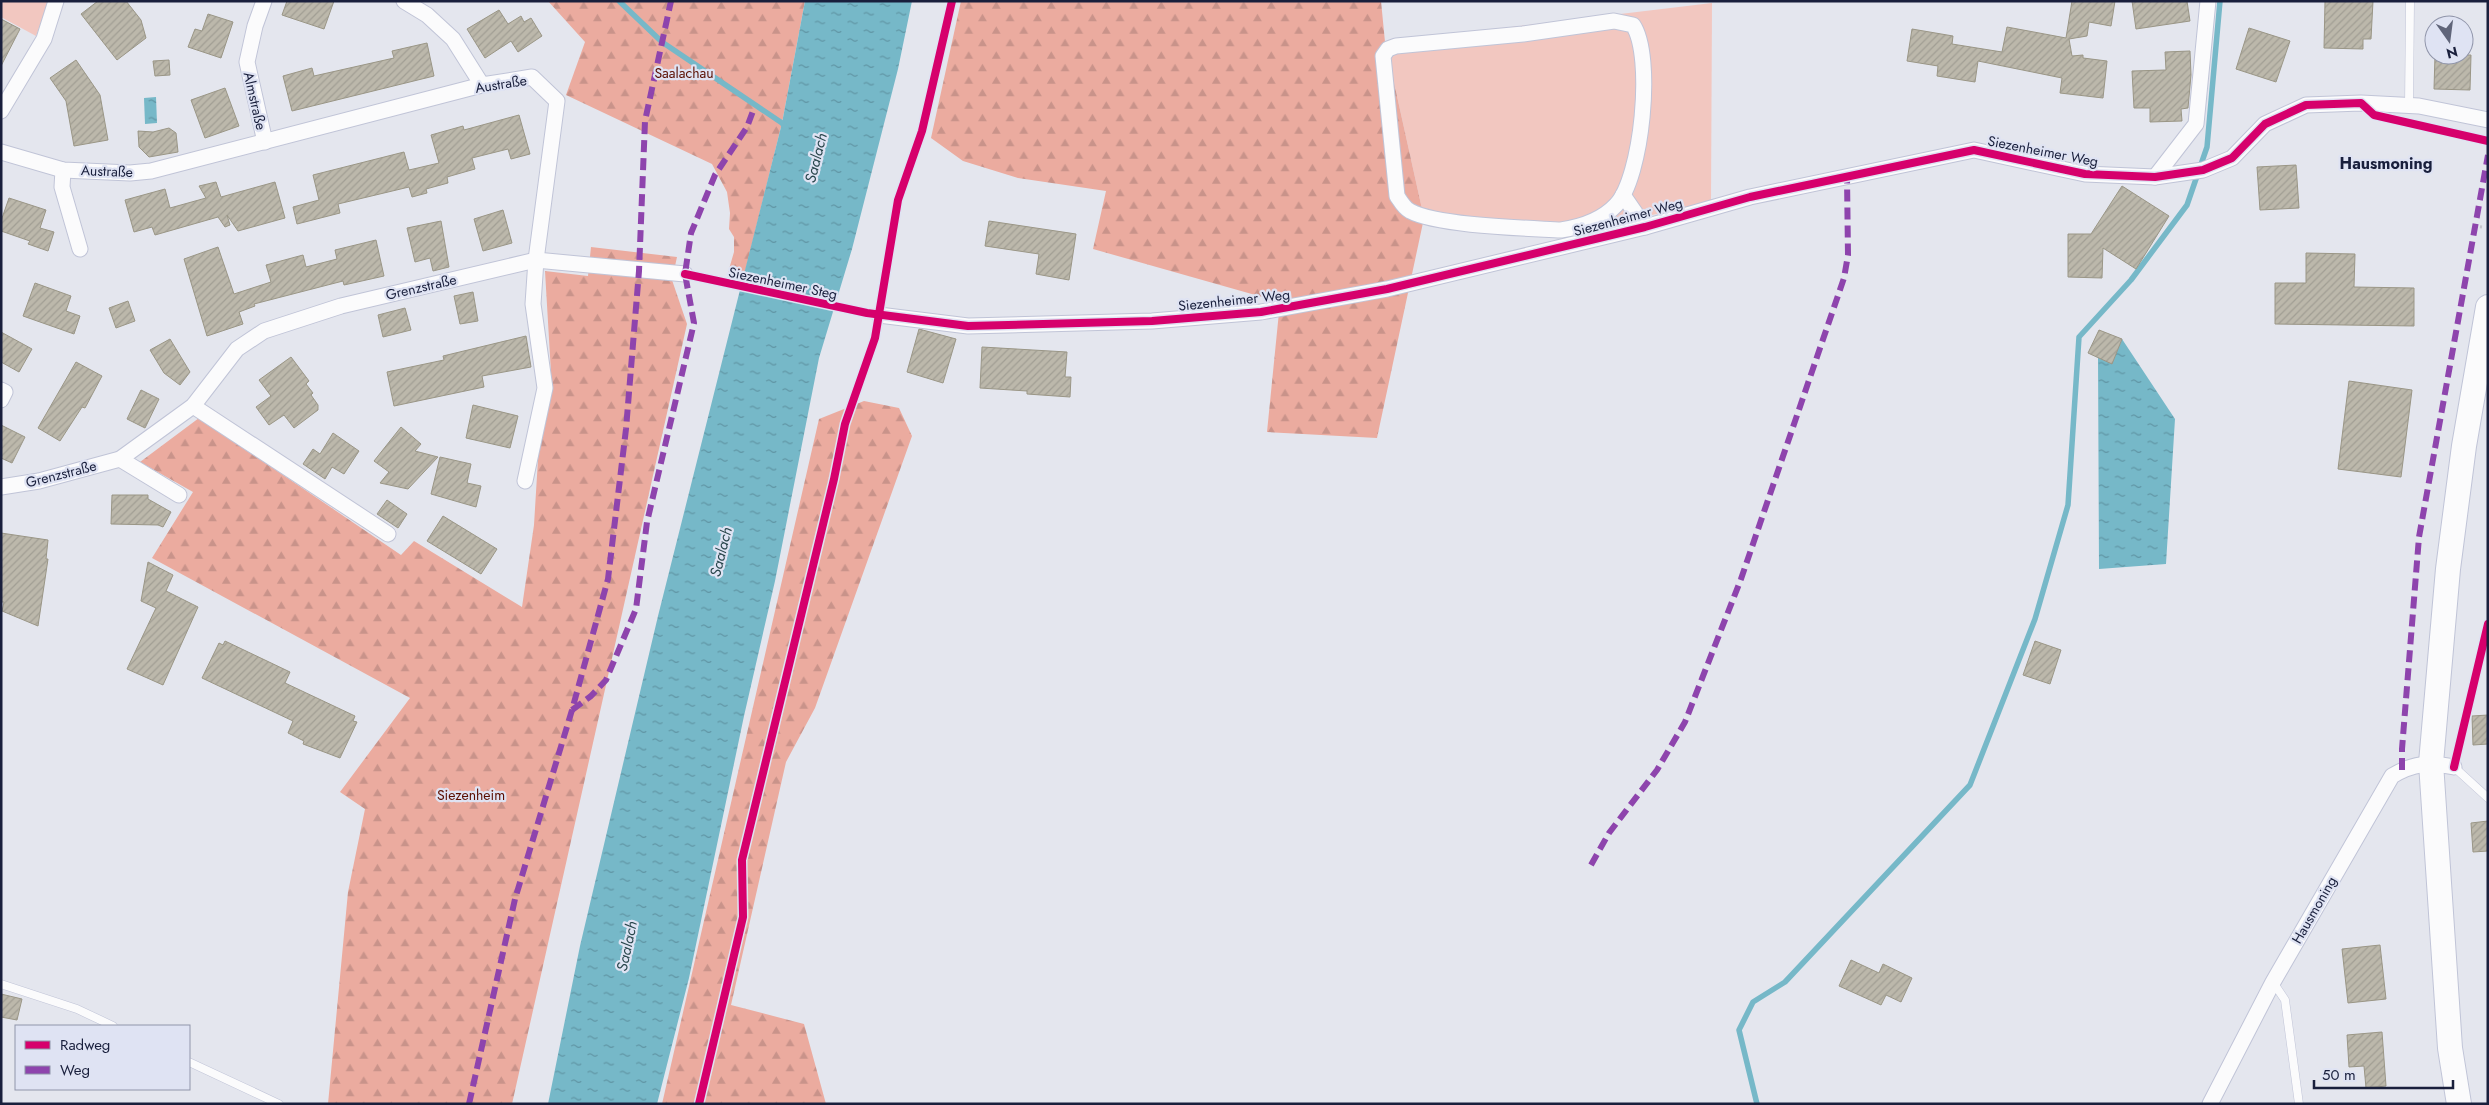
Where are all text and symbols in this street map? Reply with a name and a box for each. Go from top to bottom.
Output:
north arrow [2424,15,2474,65]
text: N [2444,42,2460,64]
park label: Saalachau [654,63,714,83]
street label: Almstraße [239,70,271,132]
street label: Austraße [474,70,528,98]
street label: Siezenheimer Weg [1986,130,2100,172]
water label: Saalach [799,131,833,185]
district label: Hausmoning [2340,152,2432,175]
street label: Austraße [81,160,133,182]
street label: Siezenheimer Weg [1571,193,1685,241]
street label: Siezenheimer Steg [727,262,839,304]
street label: Grenzstraße [384,269,458,305]
street label: Siezenheimer Weg [1177,284,1291,316]
street label: Grenzstraße [24,456,98,492]
water label: Saalach [704,525,738,579]
park label: Siezenheim [437,785,505,805]
street label: Hausmoning [2287,873,2341,947]
water label: Saalach [611,919,643,973]
legend [15,1025,190,1090]
text: Radweg [60,1034,110,1056]
scale bar [2314,1058,2453,1090]
text: Weg [60,1059,90,1081]
text: 50 m [2322,1064,2356,1086]

